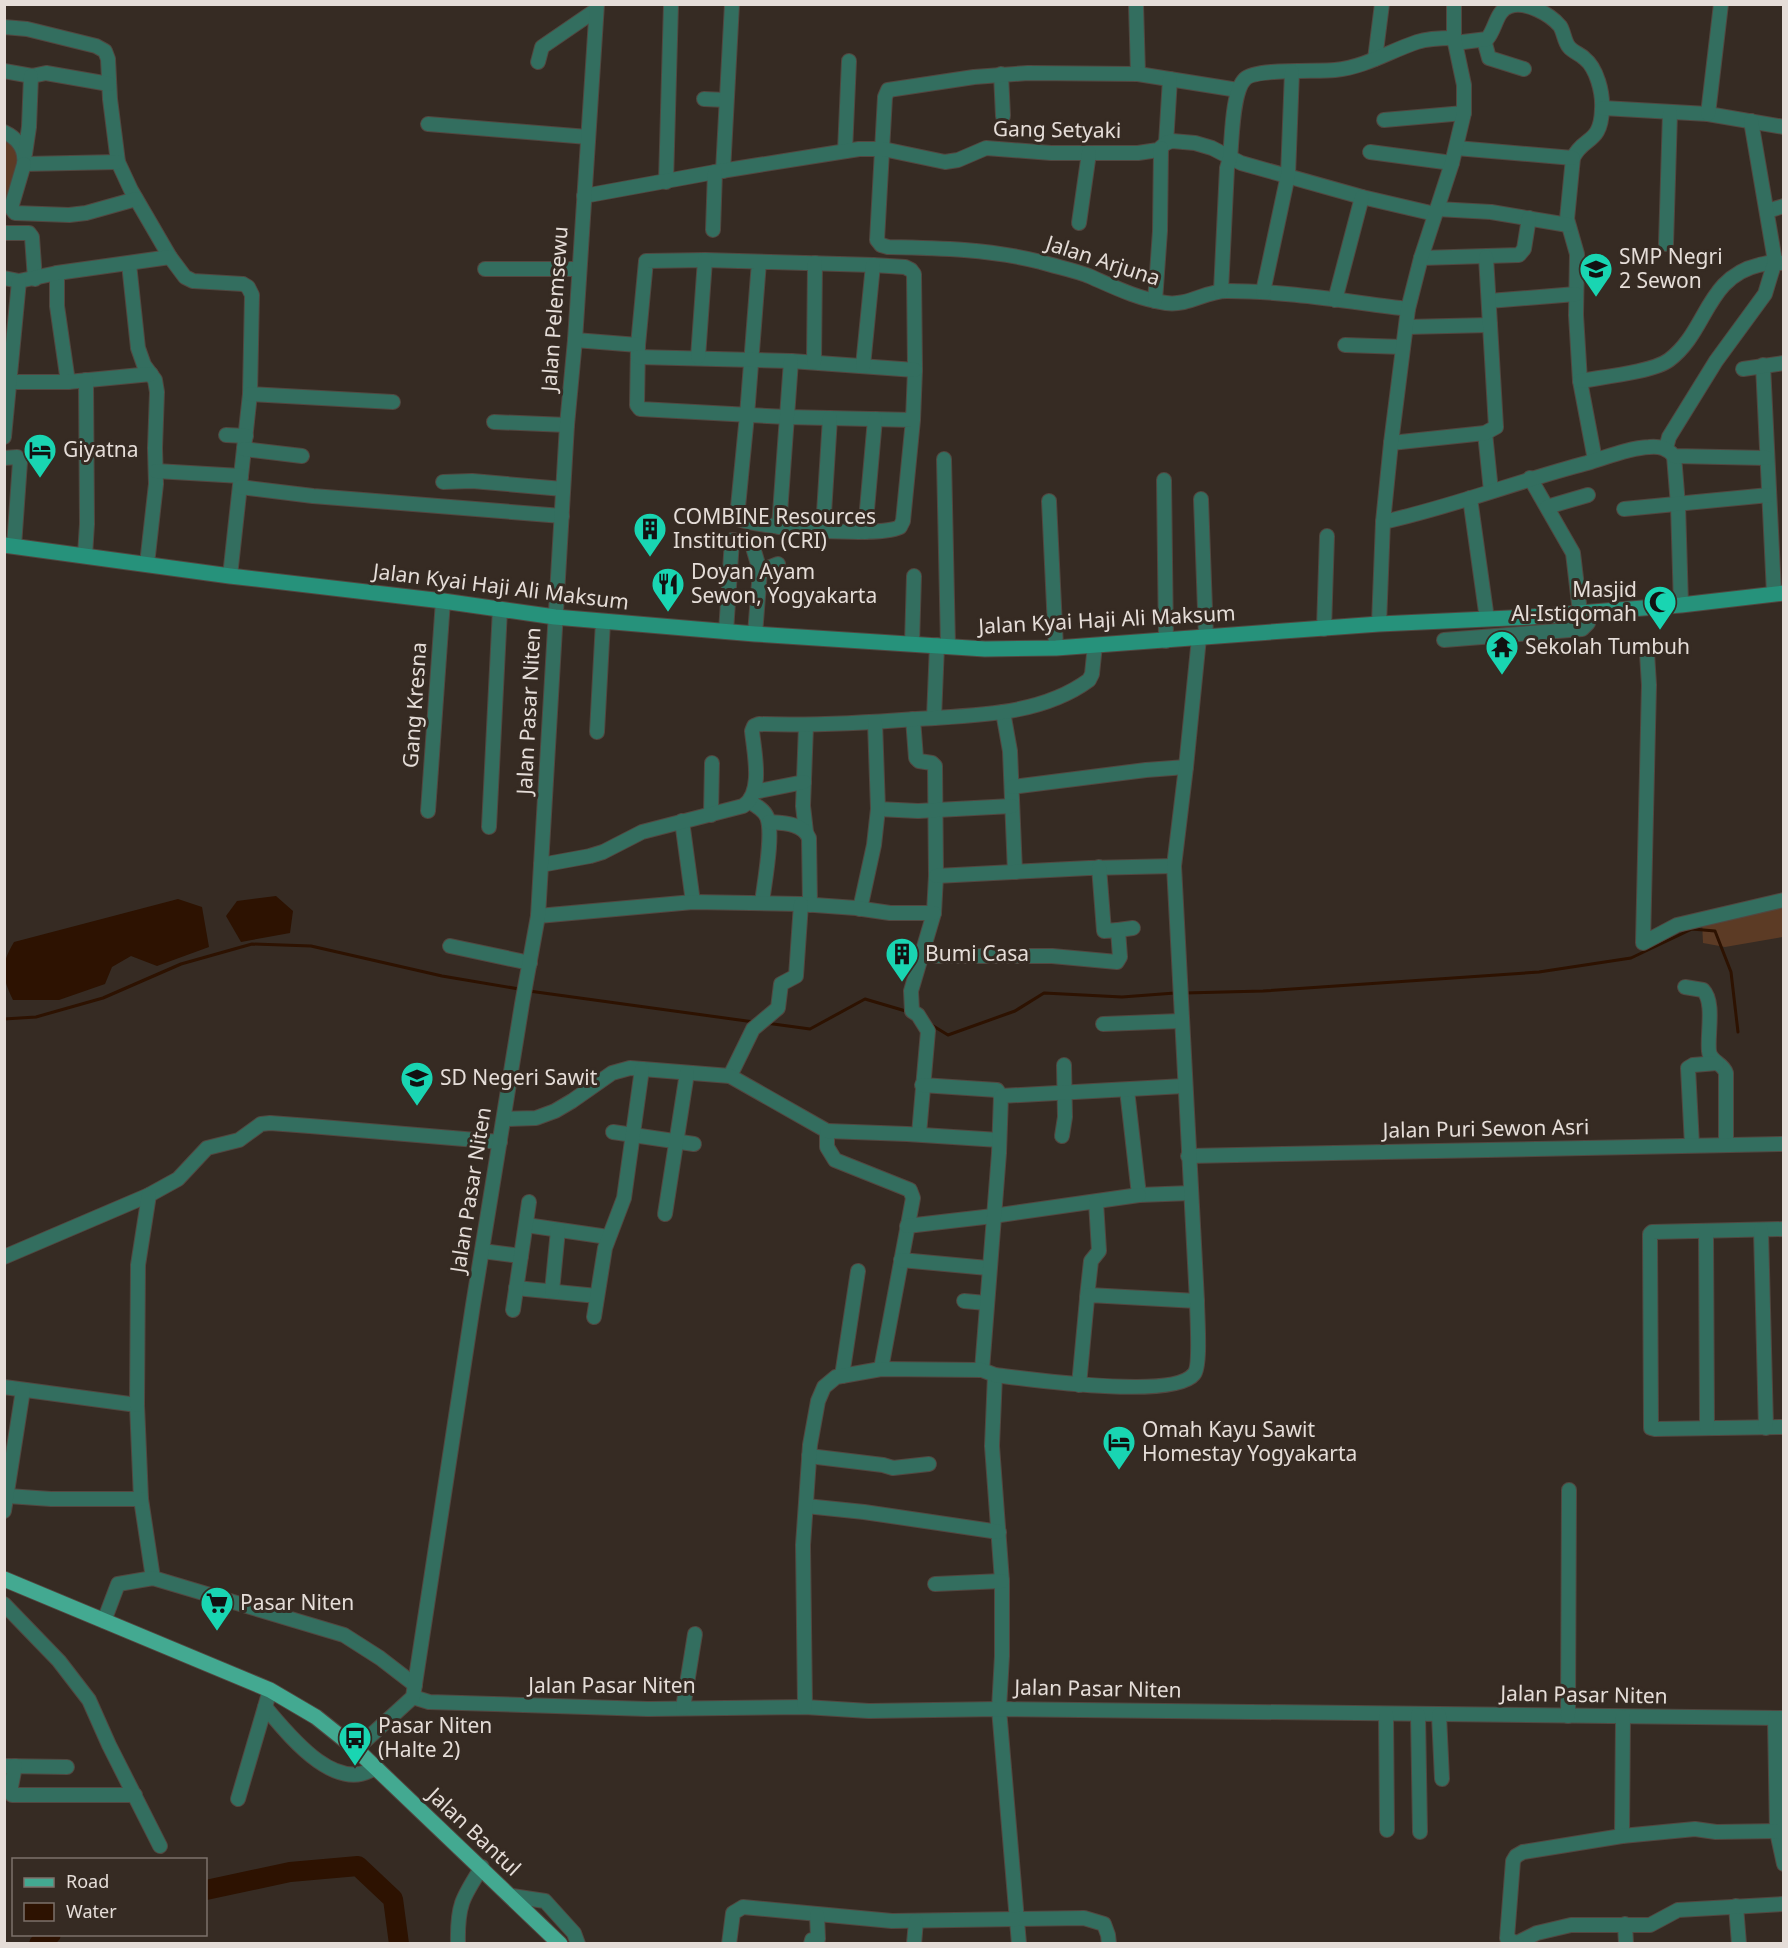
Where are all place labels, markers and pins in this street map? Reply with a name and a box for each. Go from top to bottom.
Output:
place label: SMP Negri 2 Sewon [1619,242,1723,294]
school or university icon: SMP Negri 2 Sewon [1578,251,1614,298]
hotel icon: Giyatna [22,432,58,479]
place label: Giyatna [63,435,139,463]
place label: COMBINE Resources Institution (CRI) [673,502,876,554]
building icon: COMBINE Resources Institution (CRI) [632,511,668,558]
place label: Doyan Ayam Sewon, Yogyakarta [691,557,877,609]
restaurant icon: Doyan Ayam Sewon, Yogyakarta [650,566,686,613]
place label: Masjid Al-Istiqomah [1511,575,1637,627]
mosque icon: Masjid Al-Istiqomah [1642,584,1678,631]
temple icon: Sekolah Tumbuh [1484,629,1520,676]
place label: Sekolah Tumbuh [1525,632,1690,660]
building icon: Bumi Casa [884,936,920,983]
place label: Bumi Casa [925,939,1029,967]
school or university icon: SD Negeri Sawit [399,1060,435,1107]
place label: SD Negeri Sawit [440,1063,598,1091]
place label: Omah Kayu Sawit Homestay Yogyakarta [1142,1415,1357,1467]
hotel icon: Omah Kayu Sawit Homestay Yogyakarta [1101,1424,1137,1471]
supermarket icon: Pasar Niten [199,1585,235,1632]
place label: Pasar Niten [240,1588,354,1616]
place label: Pasar Niten (Halte 2) [378,1711,492,1763]
bus stop icon: Pasar Niten (Halte 2) [337,1720,373,1767]

